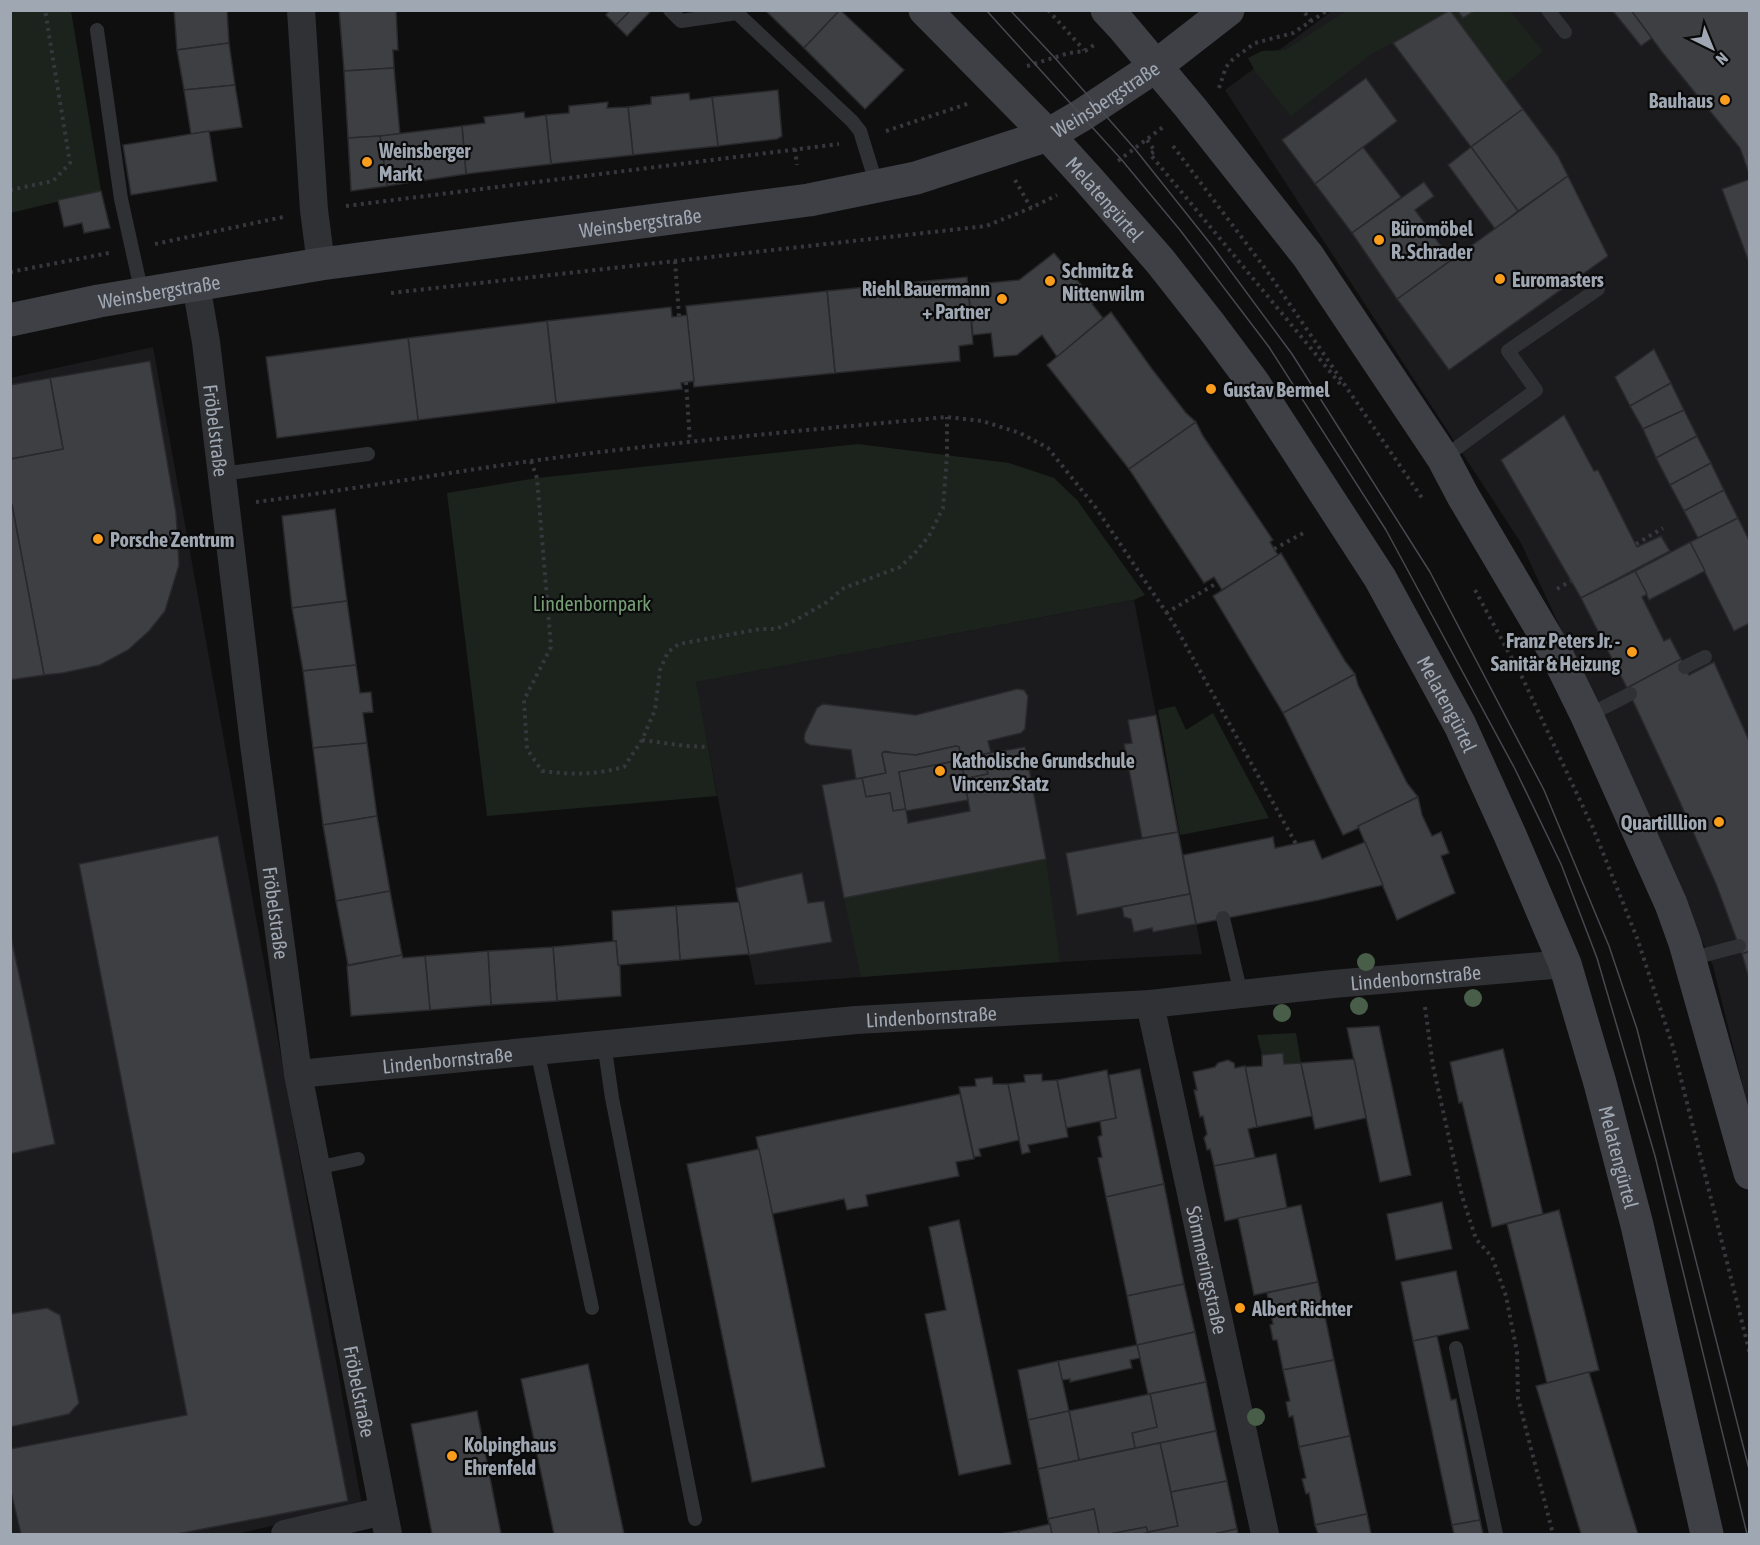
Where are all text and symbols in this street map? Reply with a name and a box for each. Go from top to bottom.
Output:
north arrow [1682,18,1742,78]
text: N [1713,49,1732,69]
street label: Weinsbergstraße [1047,56,1163,142]
place label: Bauhaus [1649,89,1713,112]
marker: Bauhaus [1718,93,1732,107]
place label: Weinsberger Markt [378,139,471,185]
street label: Melatengürtel [1062,152,1149,246]
marker: Weinsberger Markt [360,155,374,169]
street label: Weinsbergstraße [578,203,703,242]
place label: Büromöbel R. Schrader [1391,217,1474,263]
marker: Büromöbel R. Schrader [1372,233,1386,247]
place label: Schmitz & Nittenwilm [1062,259,1145,305]
place label: Euromasters [1512,268,1604,291]
street label: Weinsbergstraße [97,270,222,312]
marker: Euromasters [1493,272,1507,286]
marker: Schmitz & Nittenwilm [1043,274,1057,288]
place label: Riehl Bauermann + Partner [862,277,991,323]
marker: Riehl Bauermann + Partner [995,292,1009,306]
place label: Gustav Bermel [1223,378,1330,401]
marker: Gustav Bermel [1204,382,1218,396]
street label: Fröbelstraße [200,383,234,478]
place label: Porsche Zentrum [110,528,234,551]
marker: Porsche Zentrum [91,532,105,546]
park label: Lindenbornpark [533,592,651,615]
place label: Franz Peters Jr. - Sanitär & Heizung [1491,629,1620,675]
marker: Franz Peters Jr. - Sanitär & Heizung [1625,645,1639,659]
street label: Melatengürtel [1413,652,1482,756]
place label: Katholische Grundschule Vincenz Statz [951,749,1135,795]
marker: Katholische Grundschule Vincenz Statz [933,764,947,778]
place label: Quartilllion [1621,811,1707,834]
marker: Quartilllion [1712,815,1726,829]
street label: Fröbelstraße [259,865,294,960]
street label: Lindenbornstraße [1349,960,1482,994]
street label: Lindenbornstraße [865,1001,997,1031]
street label: Lindenbornstraße [381,1042,514,1077]
street label: Melatengürtel [1595,1103,1644,1212]
street label: Sömmeringstraße [1183,1204,1233,1336]
place label: Albert Richter [1251,1297,1353,1320]
marker: Albert Richter [1233,1301,1247,1315]
street label: Fröbelstraße [340,1343,380,1439]
place label: Kolpinghaus Ehrenfeld [464,1433,556,1479]
marker: Kolpinghaus Ehrenfeld [445,1449,459,1463]

